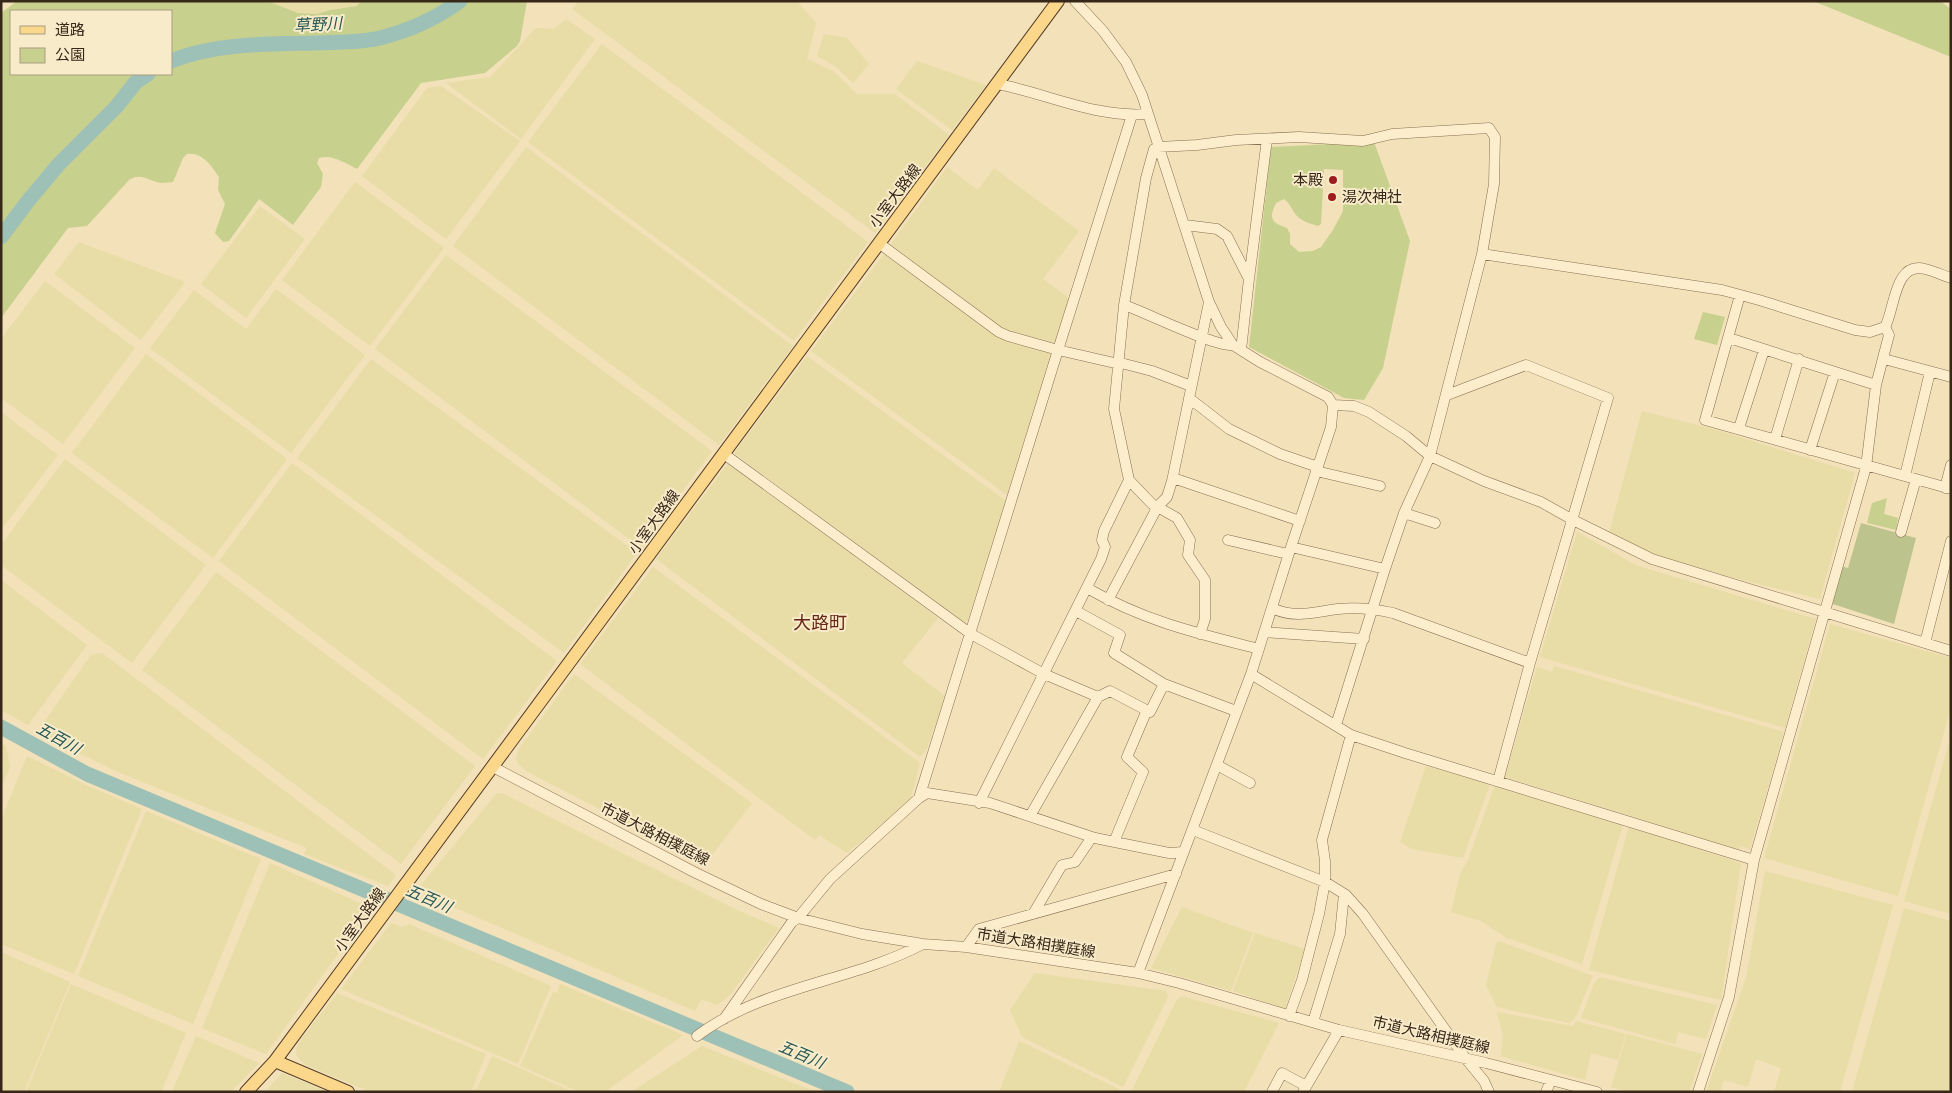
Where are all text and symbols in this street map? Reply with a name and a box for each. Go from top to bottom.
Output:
legend [10,10,172,75]
water label: 草野川 [294,15,344,34]
text: 道路 [55,22,85,38]
text: 公園 [55,47,85,63]
street label: 小室大路線 [866,161,924,231]
place label: 本殿 [1293,172,1323,188]
marker: 本殿 [1327,174,1339,186]
place label: 湯次神社 [1342,189,1402,205]
marker: 湯次神社 [1326,191,1338,203]
street label: 小室大路線 [625,487,683,557]
district label: 大路町 [793,613,847,633]
water label: 五百川 [34,719,86,758]
street label: 市道大路相撲庭線 [598,800,712,868]
water label: 五百川 [403,881,456,916]
street label: 小室大路線 [331,885,389,955]
street label: 市道大路相撲庭線 [975,926,1097,960]
street label: 市道大路相撲庭線 [1371,1014,1491,1056]
water label: 五百川 [776,1037,829,1072]

